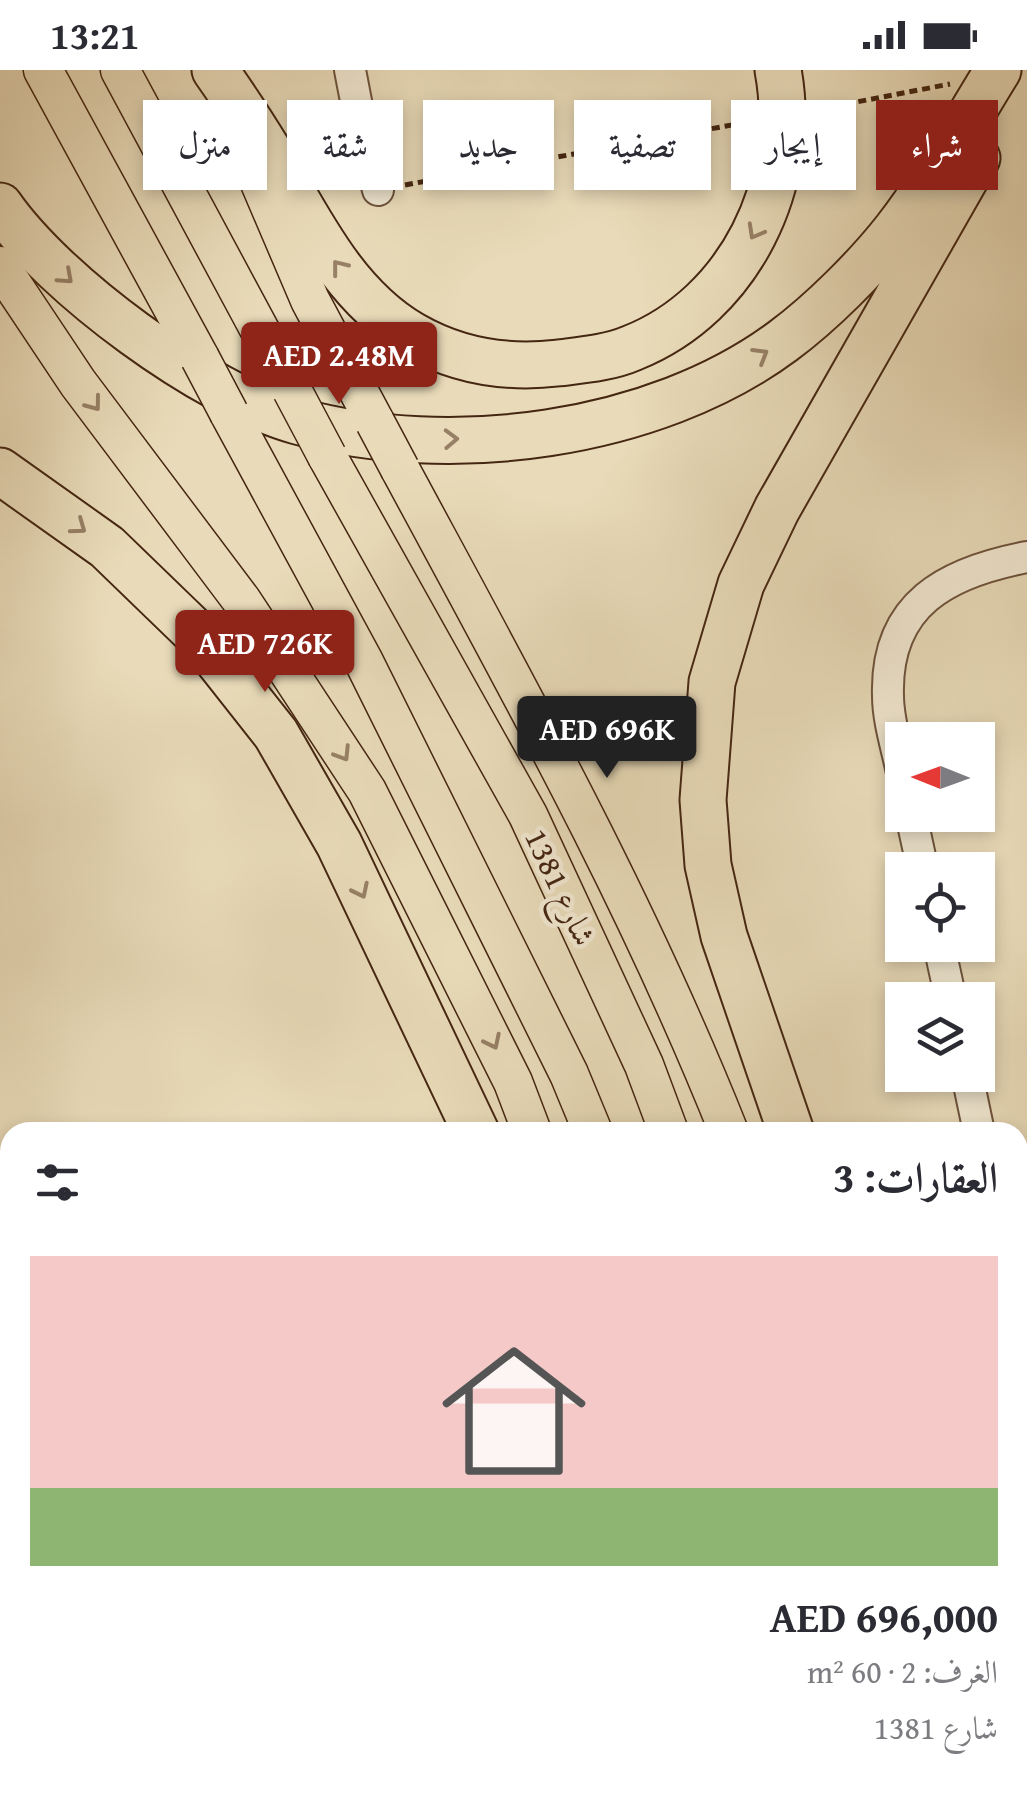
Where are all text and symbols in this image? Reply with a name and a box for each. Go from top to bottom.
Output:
text: 13:21 [50,7,140,63]
chip: منزل [143,100,267,190]
chip: شقة [287,100,403,190]
chip: جديد [423,100,554,190]
chip: تصفية [574,100,711,190]
chip: إيجار [731,100,856,190]
chip: شراء [876,100,998,190]
one-way arrow [747,221,767,239]
one-way arrow [334,260,351,278]
one-way arrow [54,265,73,283]
pin: AED 2.48M [225,322,453,407]
text: AED 2.48M [263,331,415,378]
one-way arrow [750,348,768,367]
one-way arrow [83,393,100,411]
one-way arrow [444,428,460,449]
one-way arrow [68,515,87,534]
pin: AED 726K [162,610,368,695]
text: AED 726K [197,619,333,666]
pin: AED 696K [504,696,710,781]
text: AED 696K [539,705,675,752]
north arrow [885,722,995,832]
map controls [885,722,995,1092]
one-way arrow [331,743,350,761]
street label: شارع 1381 [510,821,609,955]
button: locate [885,852,995,962]
one-way arrow [349,880,369,898]
button: layers [885,982,995,1092]
one-way arrow [481,1032,501,1050]
text: العقارات: 3 [833,1146,998,1207]
icon: filters [30,1155,85,1210]
icon: home [424,1321,604,1501]
text: AED 696,000 [770,1586,998,1647]
text: الغرف: 2 · 60 m² [807,1648,998,1695]
text: شارع 1381 [874,1704,998,1751]

